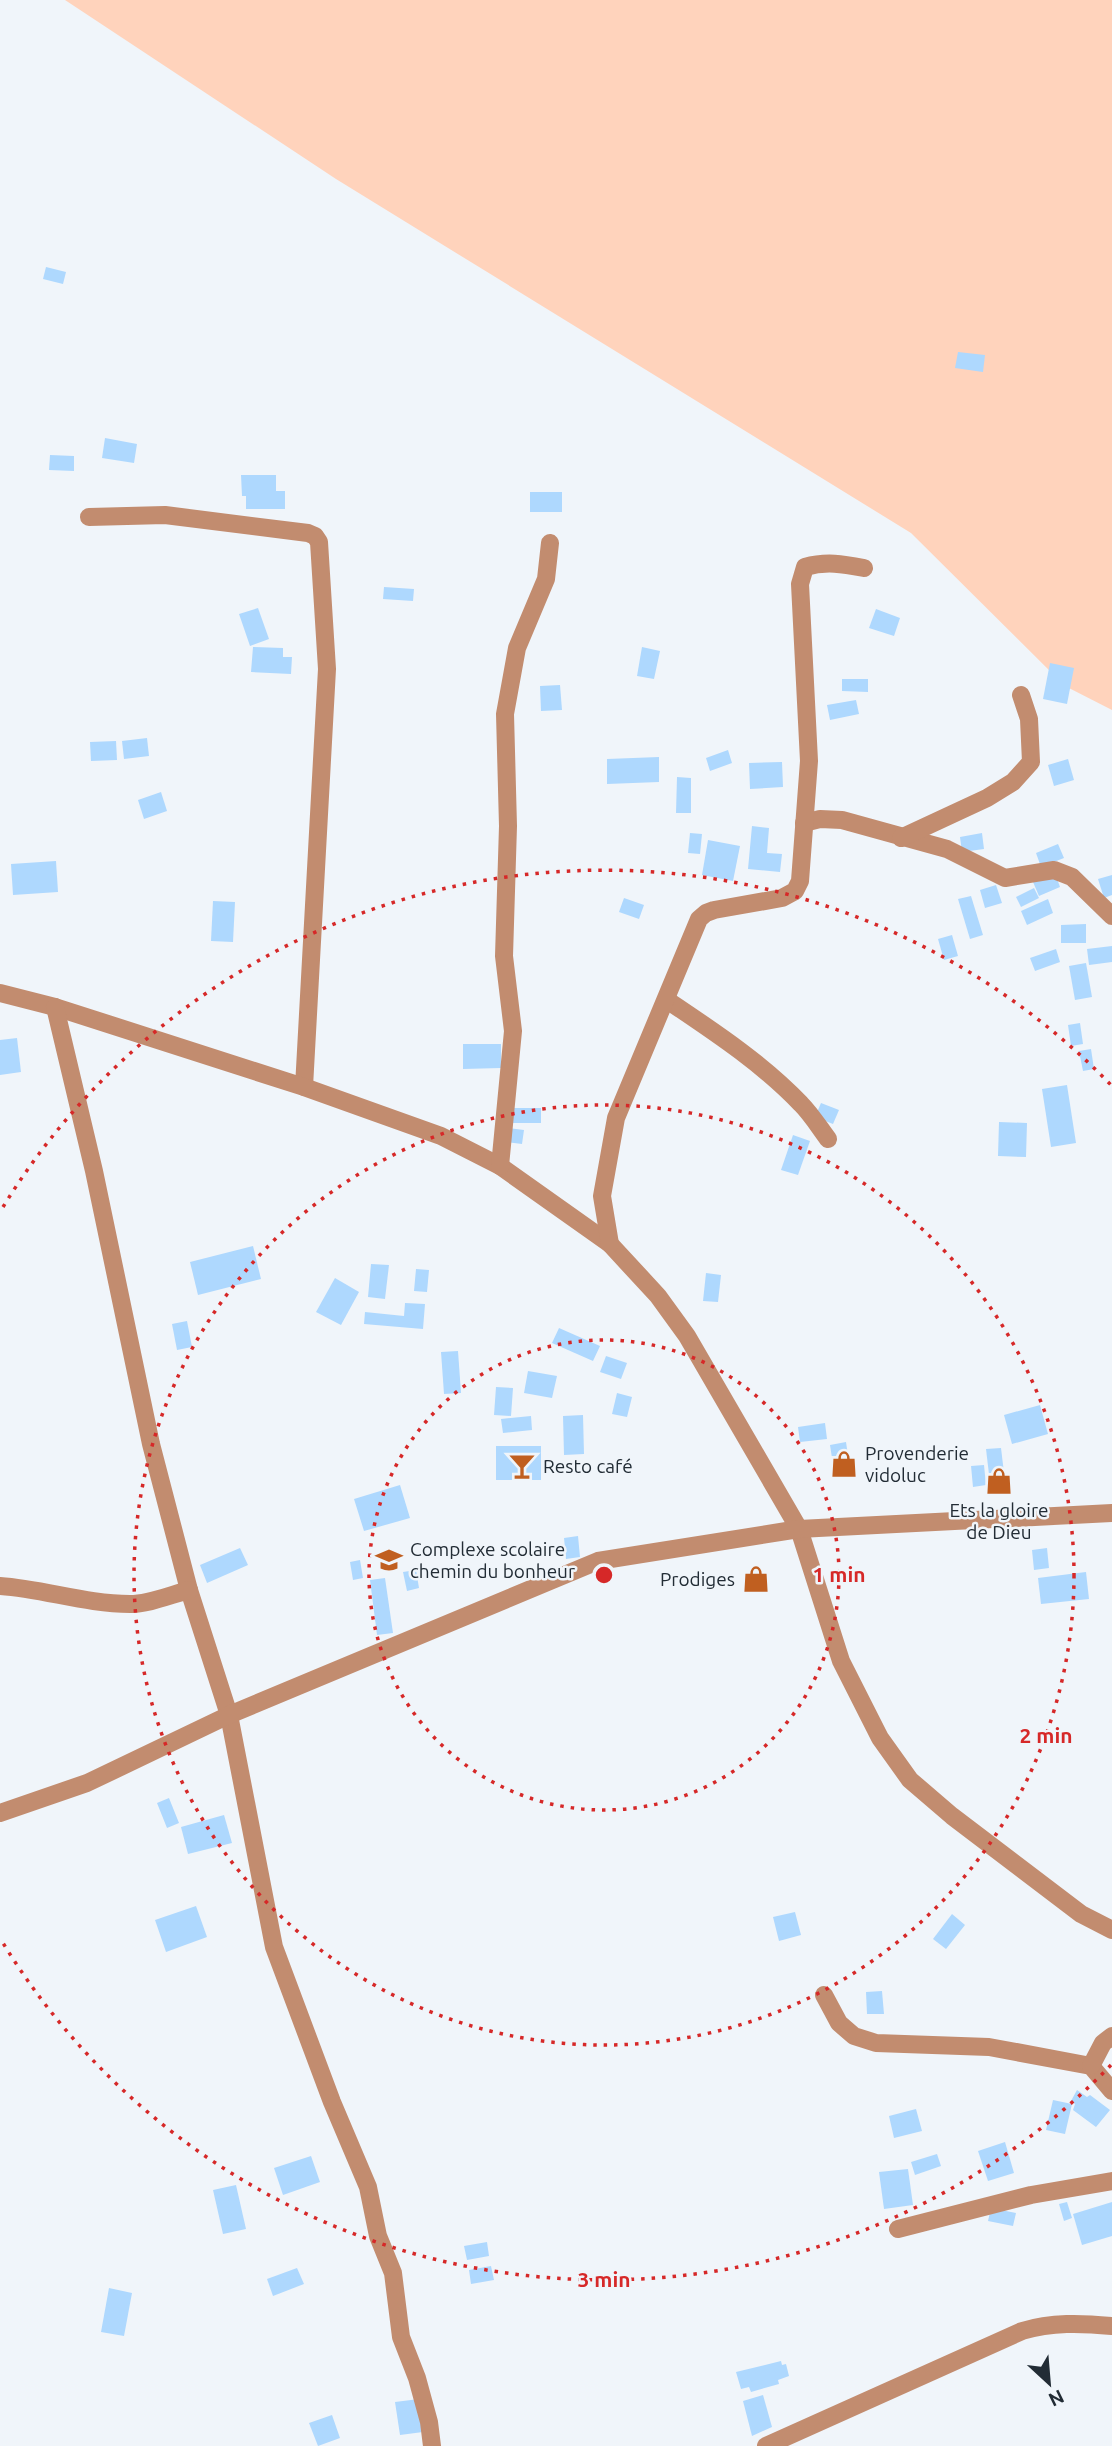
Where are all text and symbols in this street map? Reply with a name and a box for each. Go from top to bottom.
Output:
place label: Provenderie vidoluc [865,1442,969,1486]
shop icon: Provenderie vidoluc [829,1449,859,1479]
bar icon: Resto café [507,1451,537,1481]
place label: Resto café [543,1455,633,1477]
shop icon: Ets la gloire de Dieu [984,1466,1014,1496]
place label: Ets la gloire de Dieu [949,1499,1049,1543]
place label: Complexe scolaire chemin du bonheur [410,1538,575,1582]
school or university icon: Complexe scolaire chemin du bonheur [374,1545,404,1575]
text: 1 min [812,1562,866,1586]
centre of rings [592,1563,616,1587]
shop icon: Prodiges [741,1564,771,1594]
place label: Prodiges [660,1568,735,1590]
text: 2 min [1019,1723,1073,1747]
text: 3 min [577,2267,631,2291]
north arrow [1014,2348,1084,2418]
text: N [1045,2385,1068,2411]

